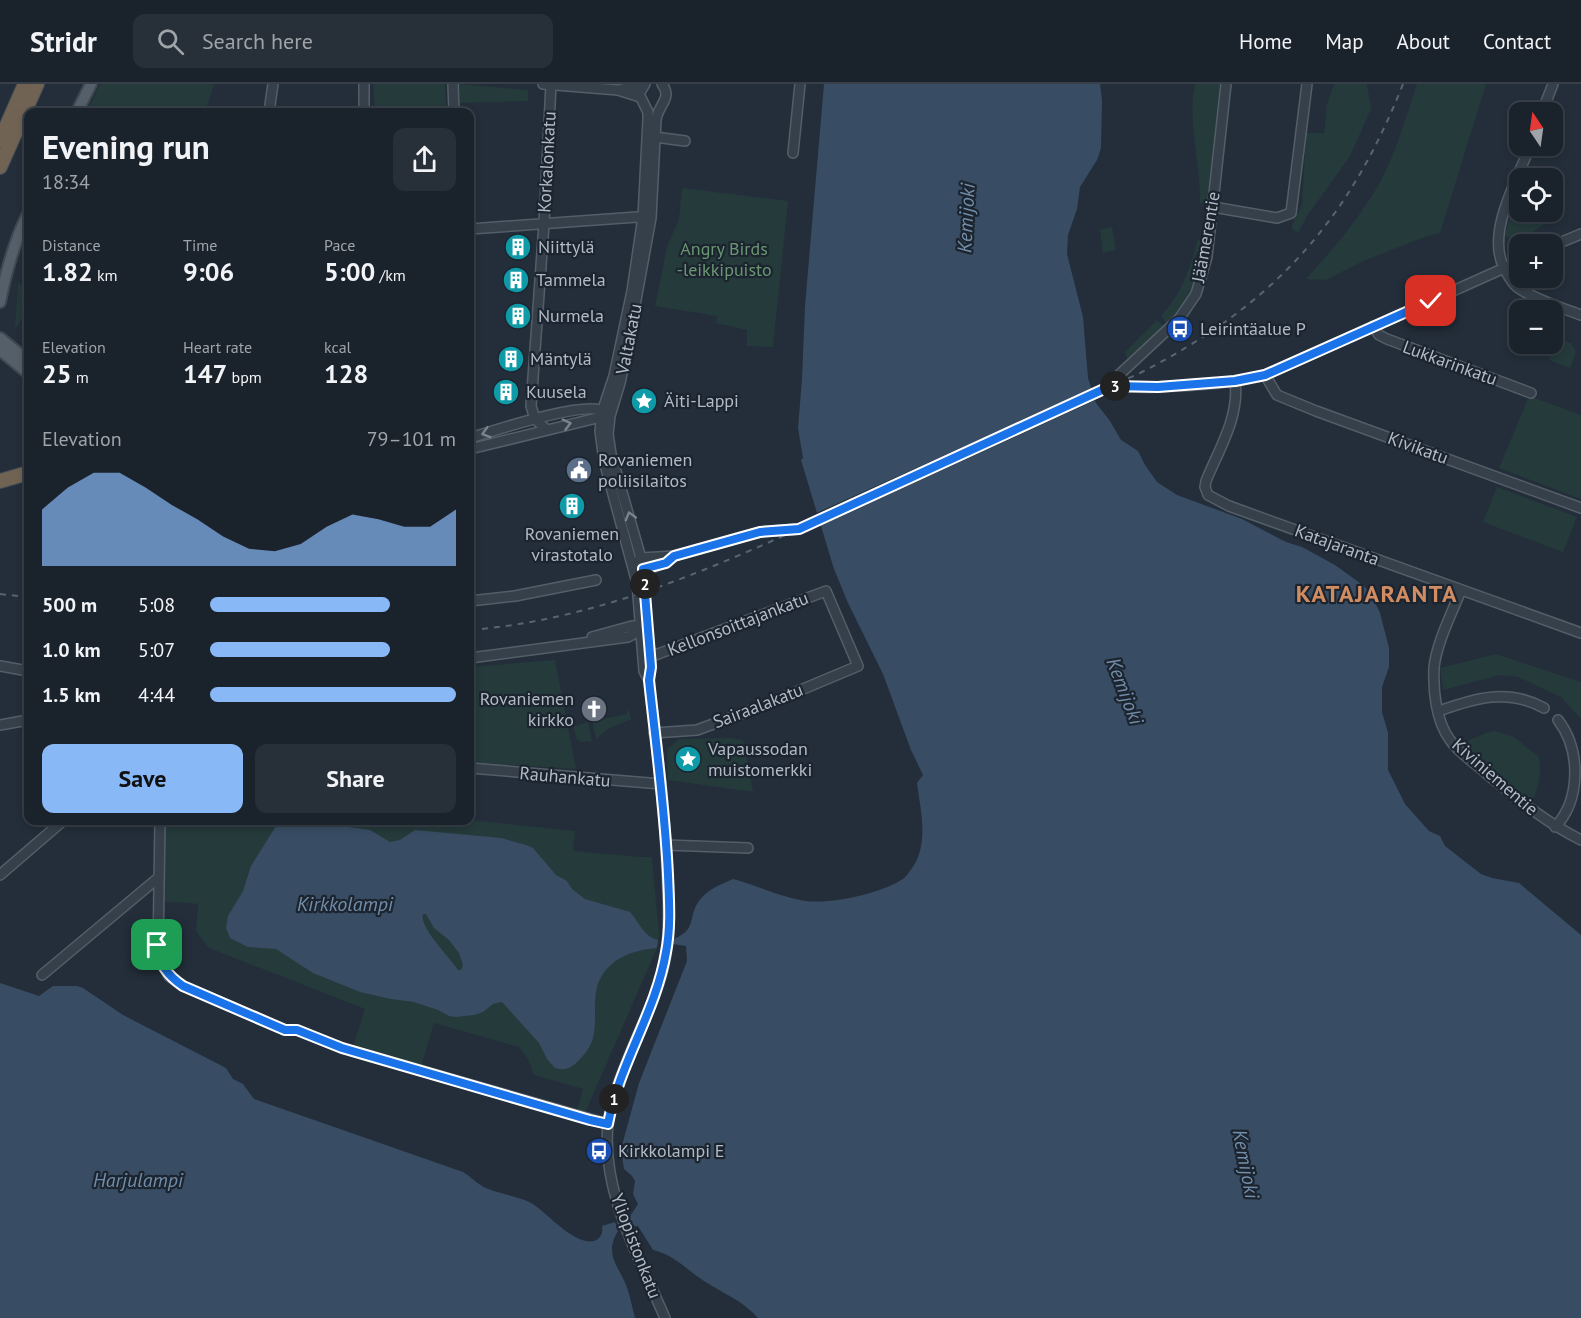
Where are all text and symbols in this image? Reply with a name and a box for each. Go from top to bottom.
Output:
search box [133,14,553,68]
text: Stridr [30,23,97,60]
icon: search [154,25,187,58]
text: Search here [202,27,313,55]
text: Home [1239,28,1292,55]
text: Map [1325,28,1364,55]
text: About [1397,28,1450,55]
text: Contact [1483,28,1551,55]
north arrow [1509,102,1563,156]
map controls [1509,102,1563,354]
street label: Korkalonkatu [532,111,561,213]
text: Evening run [42,125,210,168]
button: share [393,128,456,191]
button: locate [1509,168,1563,222]
text: 18:34 [42,169,90,195]
water label: Kemijoki [951,182,981,254]
street label: Jäämerentie [1186,190,1225,285]
building icon: Niittylä [503,232,533,262]
button: + [1509,234,1563,288]
text: Distance [42,235,101,255]
text: Time [183,235,217,255]
text: Pace [324,235,355,255]
place label: Niittylä [538,235,595,258]
park label: Angry Birds -leikkipuisto [676,237,772,281]
text: 1.82 [42,255,93,288]
text: 9:06 [183,255,234,288]
text: 5:00 [324,255,375,288]
text: km [93,265,118,285]
text: /km [375,265,406,285]
building icon: Tammela [501,265,531,295]
place label: Tammela [536,268,606,291]
pin [1405,275,1456,326]
icon: check [1414,284,1447,317]
button: − [1509,300,1563,354]
building icon: Nurmela [503,301,533,331]
street label: Valtakatu [610,301,647,377]
place label: Nurmela [538,304,604,327]
bus stop icon: Leirintäalue P [1165,314,1195,344]
place label: Leirintäalue P [1200,317,1306,340]
street label: Lukkarinkatu [1400,335,1501,390]
text: Elevation [42,337,106,357]
text: Heart rate [183,337,252,357]
text: kcal [324,337,351,357]
building icon: Mäntylä [496,344,526,374]
place label: Mäntylä [530,347,592,370]
text: 25 [42,357,71,390]
text: 147 [183,357,227,390]
text: 128 [324,357,368,390]
text: m [71,367,89,387]
text: bpm [227,367,262,387]
pin: 3 [1100,371,1130,401]
text: 3 [1110,376,1120,396]
building icon: Kuusela [491,377,521,407]
place label: Kuusela [526,380,587,403]
place icon: Äiti-Lappi [629,386,659,416]
place label: Äiti-Lappi [664,389,739,412]
one-way arrow [562,419,572,432]
text: Elevation [42,426,122,452]
text: 79–101 m [367,426,456,452]
one-way arrow [481,426,492,438]
street label: Kivikatu [1385,426,1452,469]
place label: Rovaniemen poliisilaitos [598,448,692,492]
public building icon: Rovaniemen poliisilaitos [564,455,594,485]
building icon: Rovaniemen virastotalo [557,491,587,521]
one-way arrow [625,511,637,521]
street label: Katajaranta [1292,519,1382,570]
place label: Rovaniemen virastotalo [525,522,619,566]
pin: 2 [630,569,660,599]
text: 2 [640,574,650,594]
district label: KATAJARANTA [1296,578,1458,609]
street label: Kellonsoittajankatu [664,586,812,661]
text: 500 m [42,592,97,618]
text: 5:08 [138,592,175,618]
text: 1.0 km [42,637,101,663]
text: 5:07 [138,637,175,663]
water label: Kemijoki [1100,654,1150,729]
street label: Sairaalakatu [709,678,806,733]
text: 1.5 km [42,682,101,708]
text: 4:44 [138,682,175,708]
place label: Rovaniemen kirkko [480,687,574,731]
church icon: Rovaniemen kirkko [579,694,609,724]
street label: Kiviniementie [1447,733,1543,820]
place label: Vapaussodan muistomerkki [707,737,812,781]
button: Save [42,744,243,813]
button: Share [255,744,456,813]
place icon: Vapaussodan muistomerkki [673,744,703,774]
street label: Rauhankatu [519,761,611,792]
water label: Kirkkolampi [297,891,394,917]
pin [131,919,182,970]
icon: arrive [140,928,173,961]
pin: 1 [599,1084,629,1114]
text: 1 [609,1089,619,1109]
water label: Kemijoki [1227,1127,1266,1202]
bus stop icon: Kirkkolampi E [584,1136,614,1166]
place label: Kirkkolampi E [618,1139,724,1162]
water label: Harjulampi [93,1167,184,1193]
street label: Yliopistonkatu [606,1190,667,1302]

